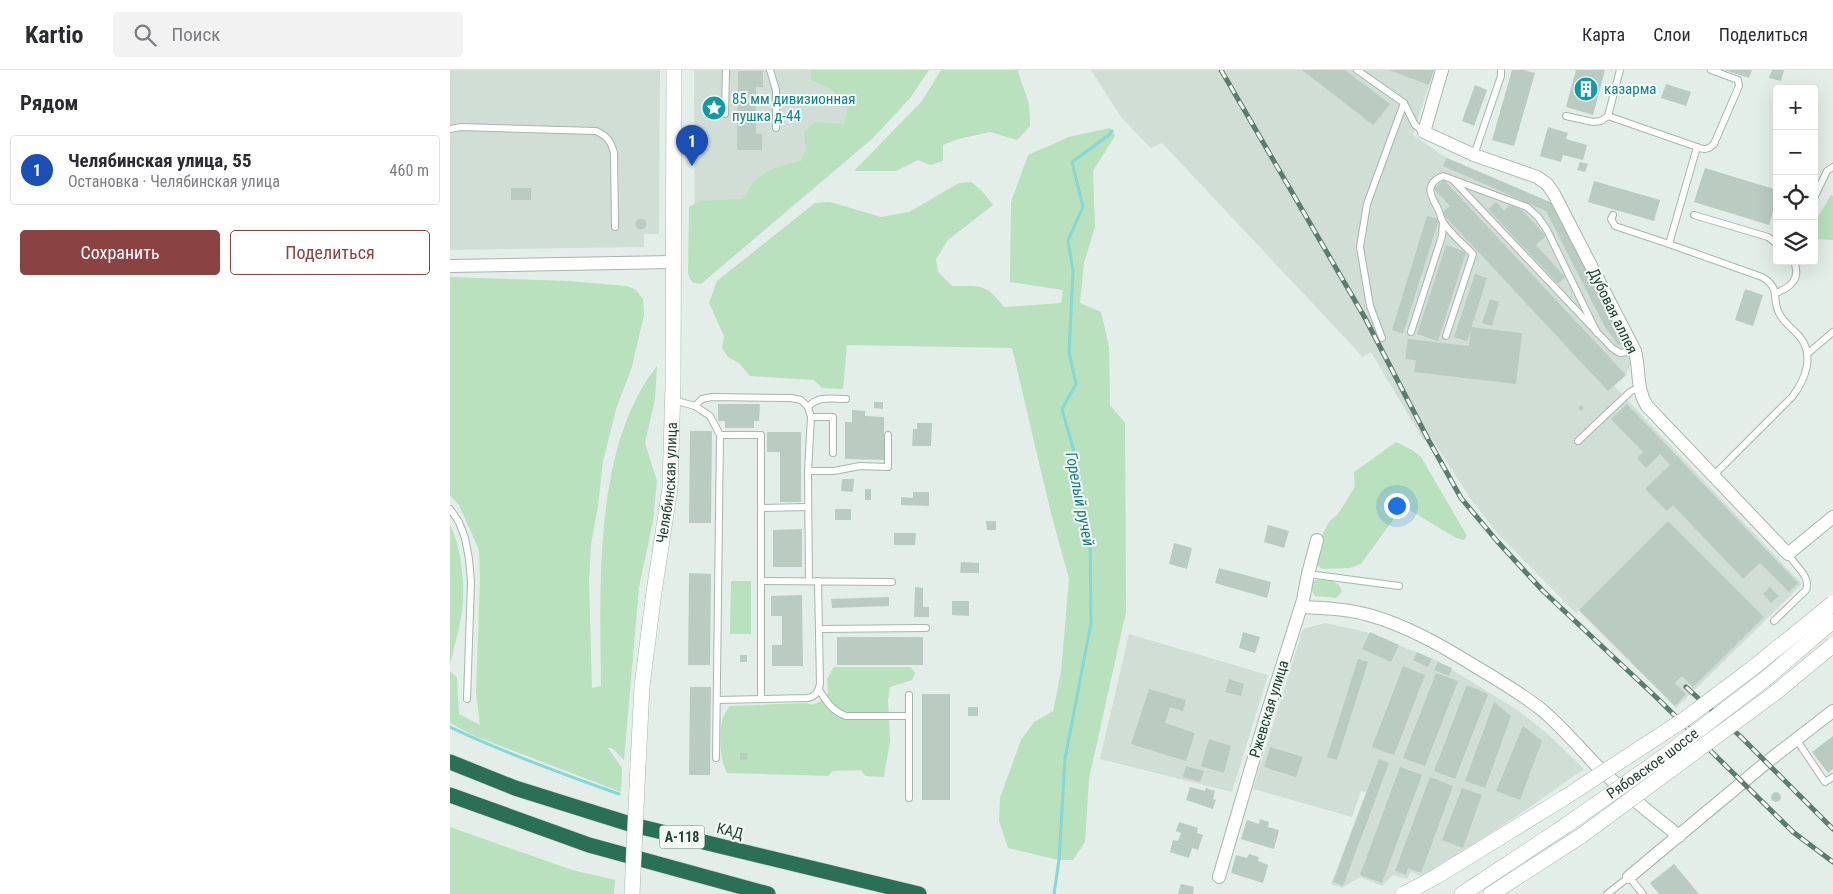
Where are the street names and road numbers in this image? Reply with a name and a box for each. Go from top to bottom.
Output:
street label: Дубовая аллея [1584,265,1642,357]
street label: Челябинская улица [653,422,681,545]
street label: Ржевская улица [1246,658,1292,760]
street label: Рябовское шоссе [1603,724,1702,803]
street label: КАД [715,819,745,843]
road number: А-118 [660,826,704,849]

